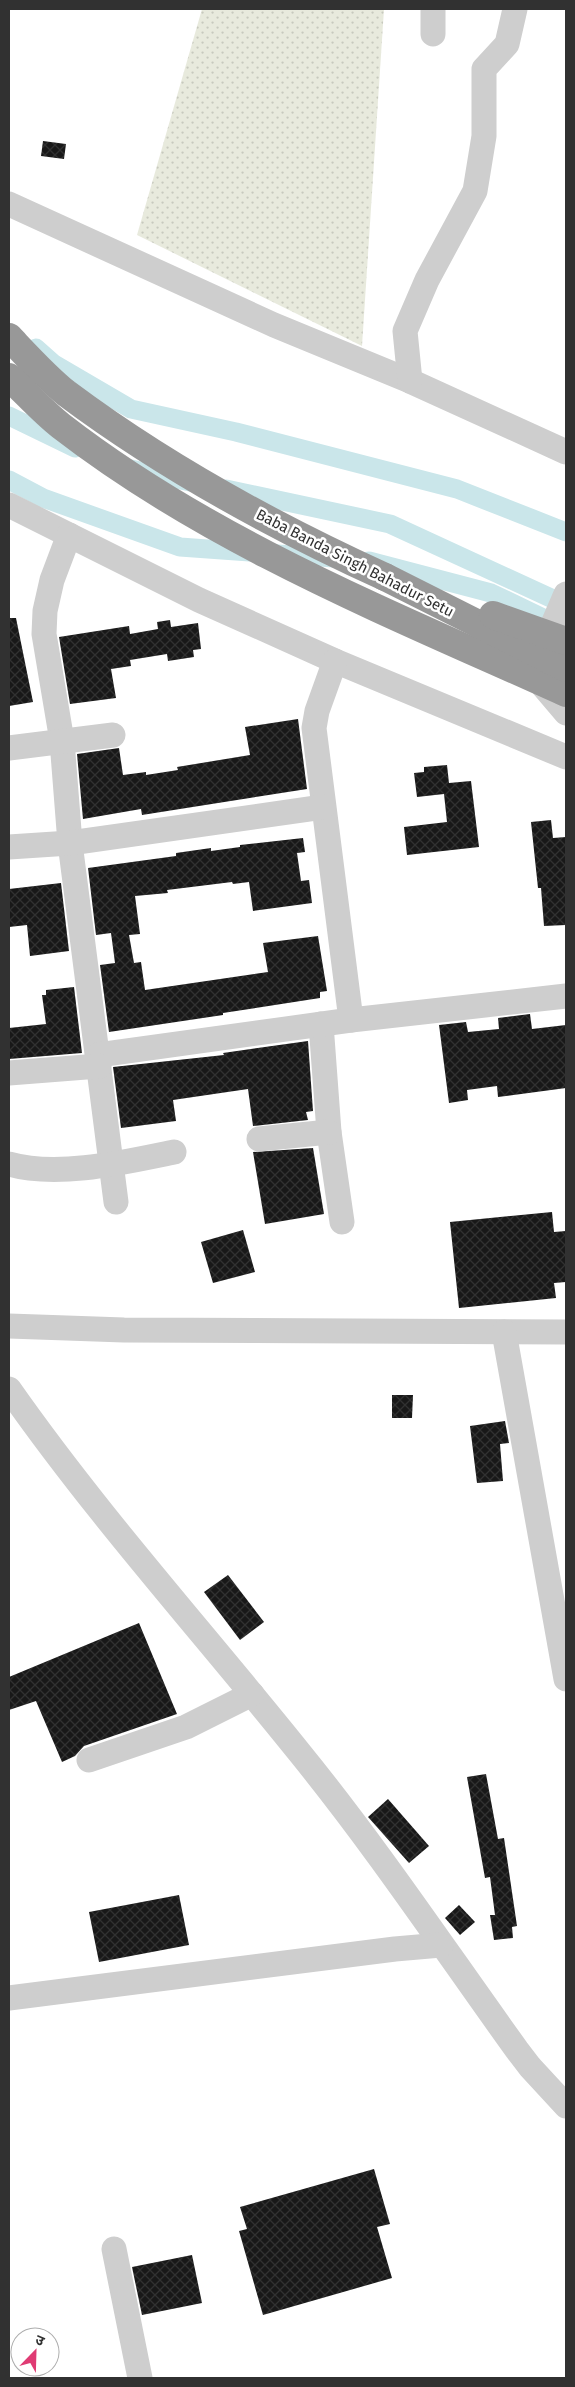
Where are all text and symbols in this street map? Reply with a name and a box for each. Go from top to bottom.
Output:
street label: Baba Banda Singh Bahadur Setu [253,505,457,621]
north arrow [10,2327,60,2377]
text: उ [33,2331,48,2350]

